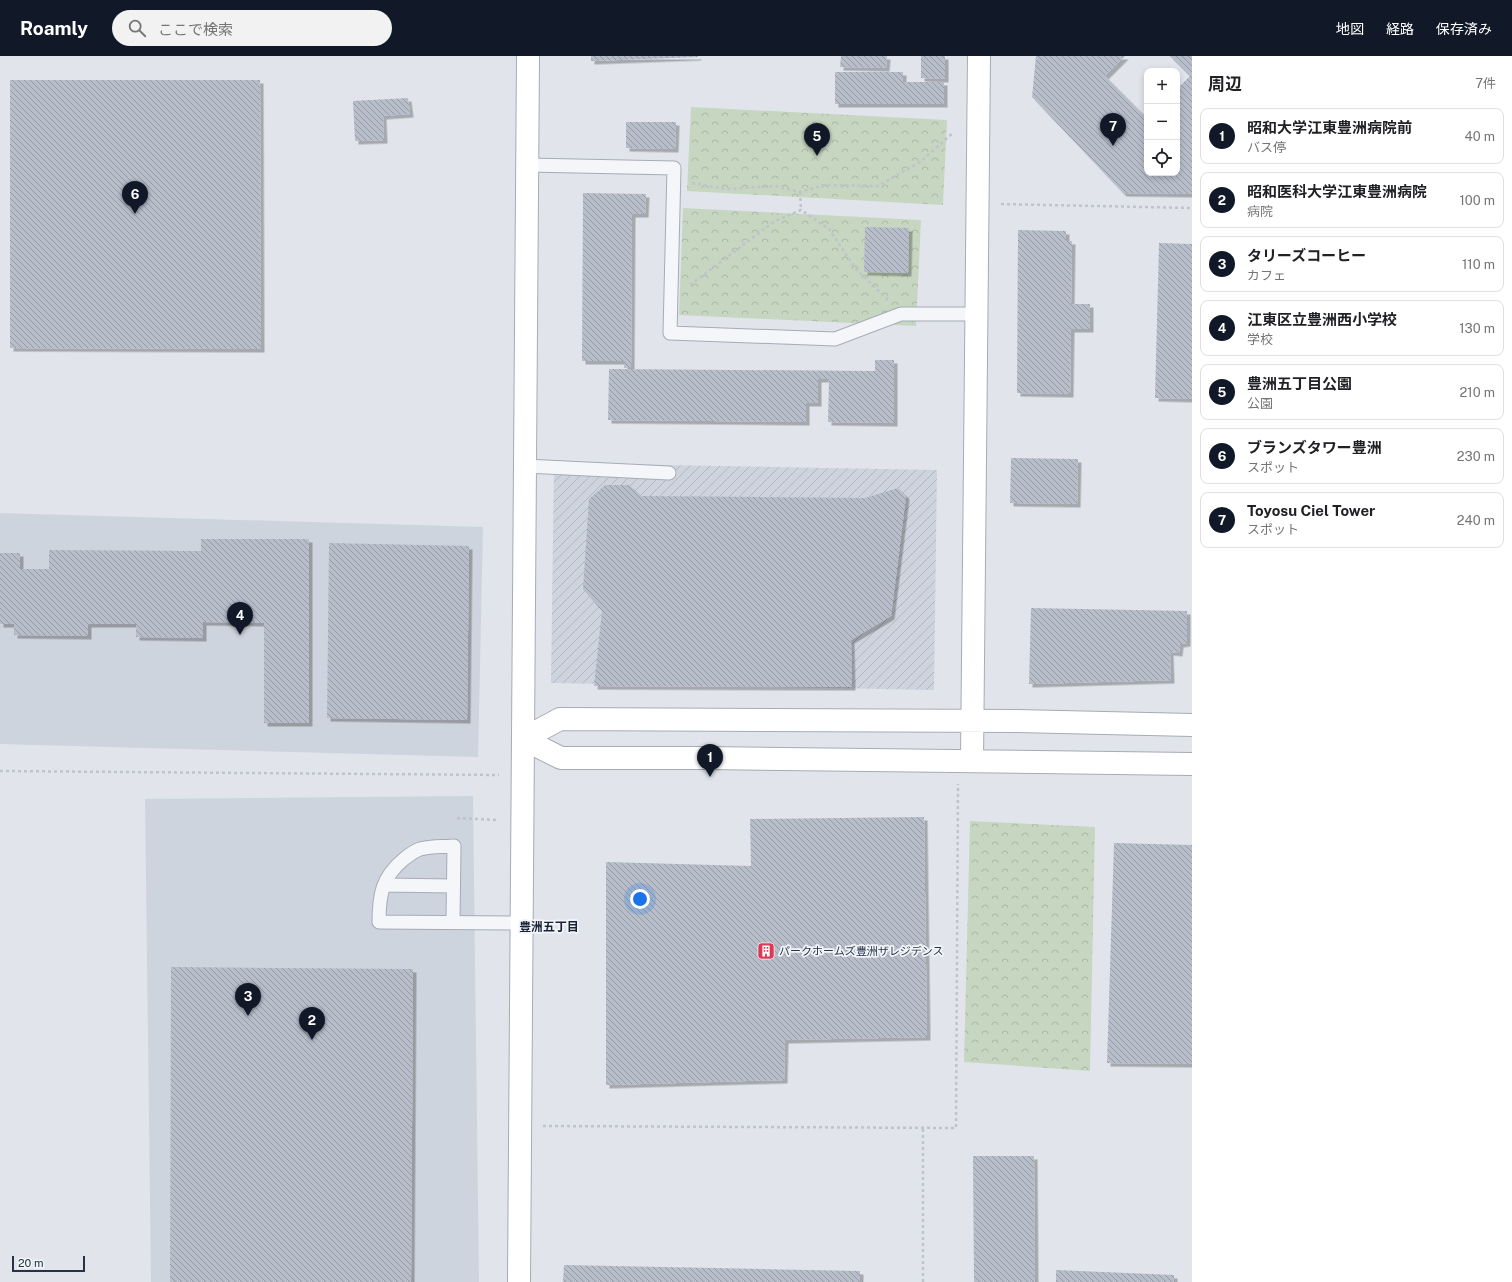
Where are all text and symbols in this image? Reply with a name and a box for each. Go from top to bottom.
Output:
search box [112,10,392,46]
text: Roamly [20,17,88,39]
icon: search [126,17,148,39]
text: ここで検索 [158,21,233,38]
text: 地図 [1336,21,1364,37]
text: 経路 [1386,21,1414,37]
text: 保存済み [1436,21,1492,37]
map controls [1144,68,1180,176]
button: + [1144,68,1180,104]
text: 周辺 [1208,74,1242,94]
text: 7件 [1475,76,1496,91]
button: − [1144,104,1180,140]
pin: 7 [1100,113,1126,146]
text: 昭和大学江東豊洲病院前 [1247,119,1412,136]
pin: 5 [804,123,830,156]
text: 1 [1219,129,1225,144]
text: 40 m [1464,129,1495,144]
button: locate [1144,140,1180,176]
text: バス停 [1247,140,1286,155]
pin: 6 [122,181,148,214]
text: 昭和医科大学江東豊洲病院 [1247,183,1427,200]
text: 2 [1218,193,1226,208]
text: 100 m [1459,193,1495,208]
text: 病院 [1247,204,1273,219]
text: タリーズコーヒー [1247,247,1366,264]
text: 3 [1218,257,1226,272]
text: 110 m [1462,257,1495,272]
text: カフェ [1247,268,1286,283]
text: 江東区立豊洲西小学校 [1247,311,1397,328]
text: 4 [1218,321,1226,336]
text: 130 m [1459,321,1495,336]
text: 学校 [1247,332,1273,347]
text: 豊洲五丁目公園 [1247,375,1352,392]
text: 5 [1218,385,1226,400]
text: 210 m [1460,385,1495,400]
text: 公園 [1247,396,1273,411]
text: ブランズタワー豊洲 [1247,439,1382,456]
text: 6 [1218,449,1226,464]
text: 230 m [1457,449,1495,464]
text: スポット [1247,460,1299,475]
text: Toyosu Ciel Tower [1247,502,1375,519]
text: 7 [1218,513,1226,528]
text: 240 m [1457,513,1495,528]
text: スポット [1247,522,1299,537]
pin: 4 [227,602,253,635]
pin: 1 [697,744,723,777]
your location [630,889,650,909]
district label: 豊洲五丁目 [519,920,579,934]
building icon: パークホームズ豊洲ザレジデンス [756,941,776,961]
place label: パークホームズ豊洲ザレジデンス [779,945,943,957]
pin: 3 [235,983,261,1016]
pin: 2 [299,1007,325,1040]
scale bar [12,1254,85,1273]
text: 20 m [18,1257,43,1269]

